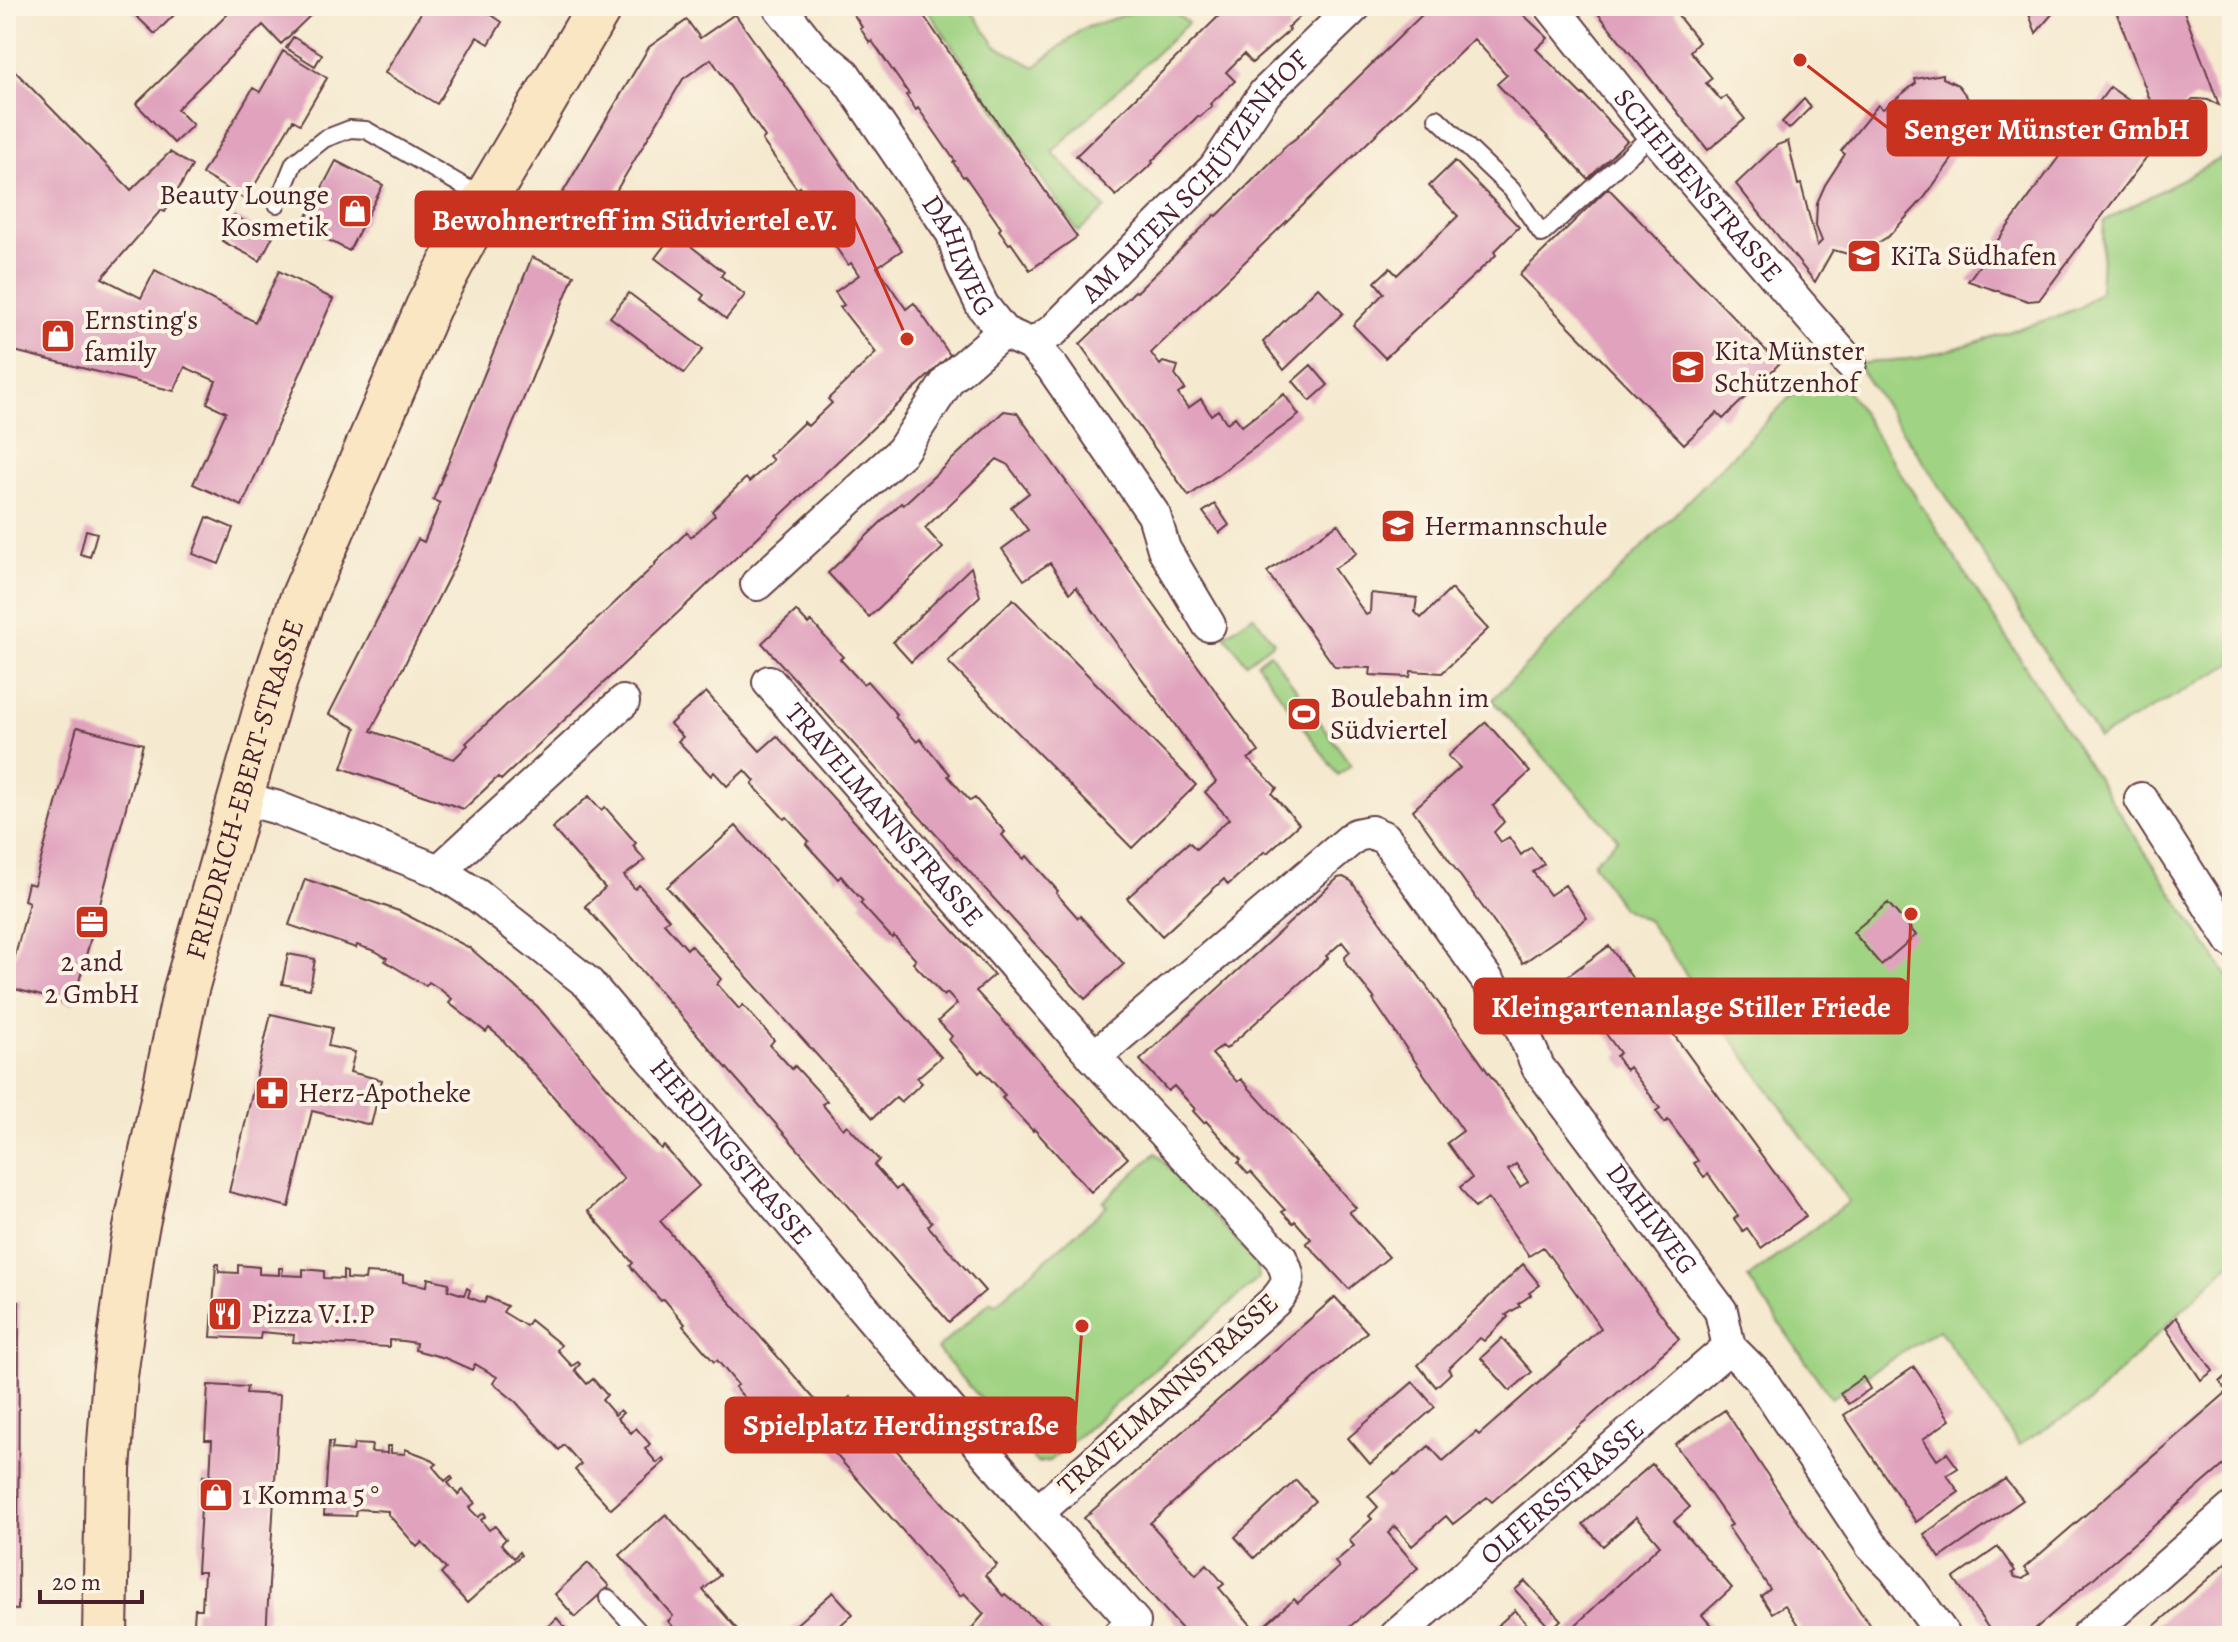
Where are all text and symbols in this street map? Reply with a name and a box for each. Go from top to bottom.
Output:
street label: AM ALTEN SCHÜTZENHOF [1072,41,1318,312]
street label: SCHEIBENSTRASSE [1605,80,1791,290]
callout: Senger Münster GmbH [1888,101,2206,155]
text: Senger Münster GmbH [1904,109,2190,149]
place label: Beauty Lounge Kosmetik [159,176,329,246]
street label: DAHLWEG [913,187,1003,325]
shop icon: Beauty Lounge Kosmetik [336,192,374,230]
callout: Bewohnertreff im Südviertel e.V. [416,192,854,246]
text: Bewohnertreff im Südviertel e.V. [432,200,838,240]
school or university icon: KiTa Südhafen [1845,237,1883,275]
place label: KiTa Südhafen [1890,237,2057,275]
place label: Ernsting's family [84,301,198,371]
shop icon: Ernsting's family [39,317,77,355]
place label: Kita Münster Schützenhof [1714,332,1865,402]
school or university icon: Kita Münster Schützenhof [1669,348,1707,386]
school or university icon: Hermannschule [1379,507,1417,545]
place label: Hermannschule [1424,507,1607,545]
street label: FRIEDRICH-EBERT-STRASSE [176,614,313,964]
place label: Boulebahn im Südviertel [1330,679,1489,749]
street label: TRAVELMANNSTRASSE [776,695,992,935]
sports icon: Boulebahn im Südviertel [1285,695,1323,733]
office icon: 2 and 2 GmbH [73,903,111,941]
place label: 2 and 2 GmbH [44,943,140,1013]
callout: Kleingartenanlage Stiller Friede [1475,979,1907,1033]
text: Kleingartenanlage Stiller Friede [1491,987,1891,1027]
street label: HERDINGSTRASSE [641,1051,821,1253]
pharmacy icon: Herz-Apotheke [253,1074,291,1112]
place label: Herz-Apotheke [298,1074,471,1112]
street label: DAHLWEG [1597,1155,1706,1283]
street label: TRAVELMANNSTRASSE [1049,1284,1287,1504]
restaurant icon: Pizza V.I.P [206,1295,244,1333]
place label: Pizza V.I.P [251,1295,374,1333]
callout: Spielplatz Herdingstraße [726,1398,1075,1452]
text: Spielplatz Herdingstraße [743,1405,1059,1445]
street label: OLFERSSTRASSE [1472,1410,1652,1574]
shop icon: 1 Komma 5 ° [197,1476,235,1514]
place label: 1 Komma 5 ° [242,1476,379,1514]
scale bar [40,1554,142,1604]
text: 20 m [52,1566,101,1598]

